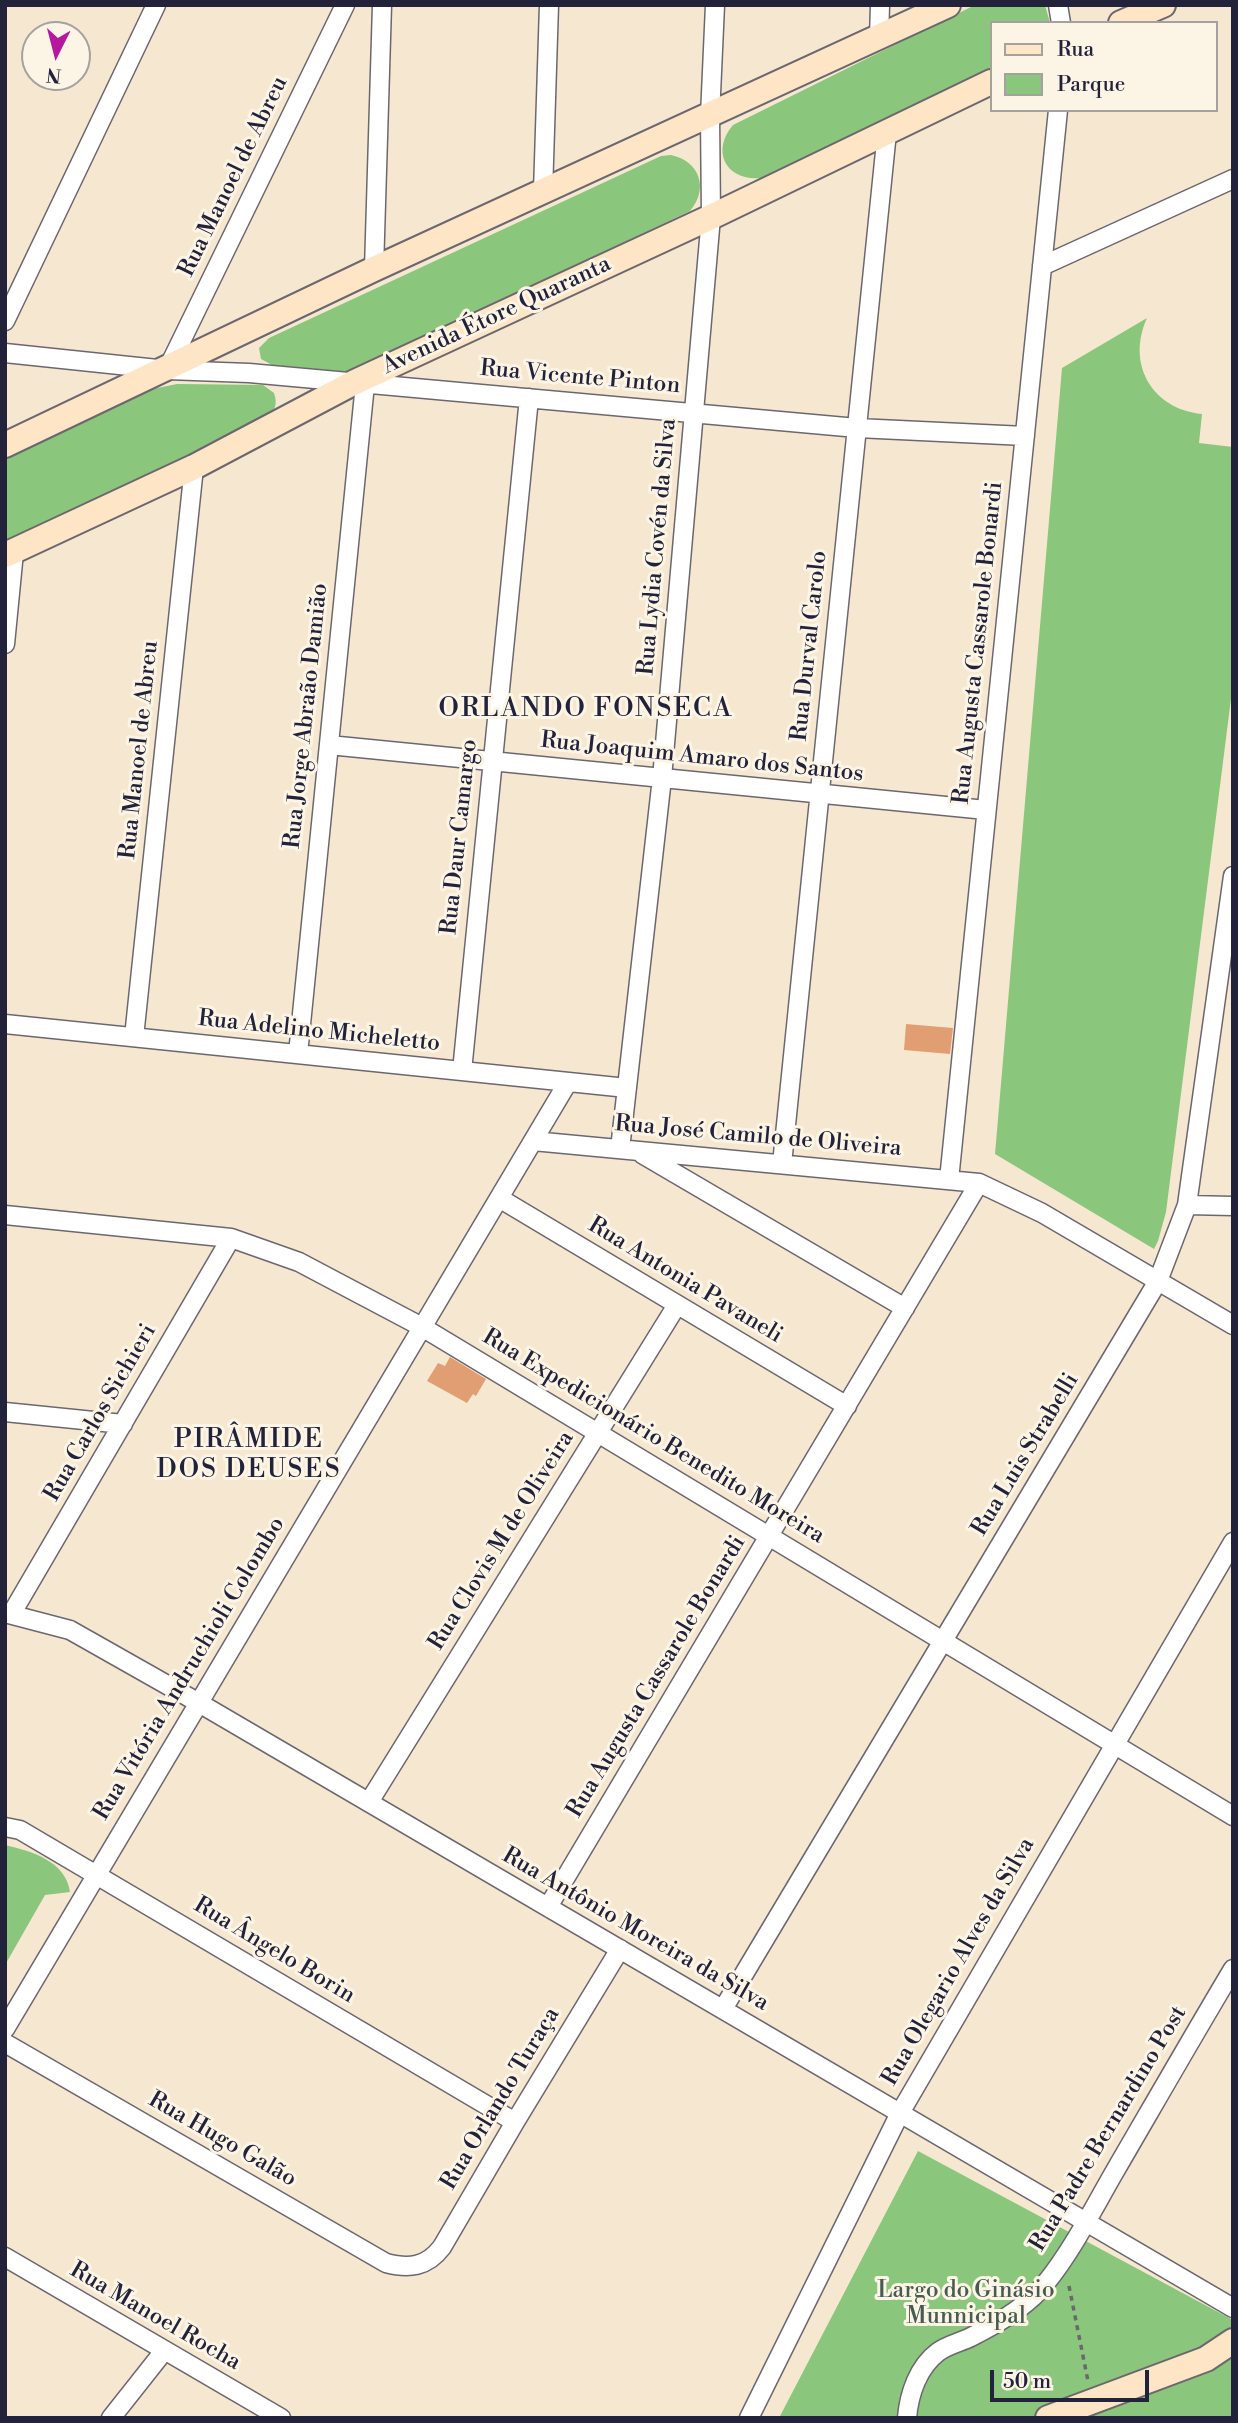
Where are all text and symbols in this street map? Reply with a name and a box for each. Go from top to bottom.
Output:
north arrow [21,21,91,91]
legend [990,21,1217,112]
text: Rua [1057,37,1094,63]
text: N [45,62,63,88]
street label: Rua Manoel de Abreu [173,72,295,282]
text: Parque [1057,72,1125,98]
street label: Avenida Étore Quaranta [378,251,616,381]
street label: Rua Vicente Pinton [479,355,681,401]
street label: Rua Lydia Covén da Silva [633,418,683,676]
street label: Rua Augusta Cassarole Bonardi [948,480,1010,806]
street label: Rua Durval Carolo [786,549,834,743]
street label: Rua Jorge Abraão Damião [279,582,335,850]
street label: Rua Manoel de Abreu [115,639,165,861]
district label: ORLANDO FONSECA [440,694,732,726]
street label: Rua Joaquim Amaro dos Santos [539,727,865,789]
street label: Rua Daur Camargo [436,738,484,936]
street label: Rua Adelino Micheletto [197,1006,441,1058]
street label: Rua José Camilo de Oliveira [613,1111,903,1163]
street label: Rua Antonia Pavaneli [583,1212,787,1350]
street label: Rua Carlos Sichieri [39,1319,163,1507]
street label: Rua Expedicionário Benedito Moreira [477,1324,829,1550]
street label: Rua Luis Strabelli [967,1369,1085,1541]
district label: PIRÂMIDE DOS DEUSES [158,1425,340,1486]
street label: Rua Clovis M de Oliveira [423,1426,581,1656]
street label: Rua Vitória Andruchioli Colombo [88,1512,292,1826]
street label: Rua Augusta Cassarole Bonardi [562,1531,752,1823]
street label: Rua Olegario Alves da Silva [877,1833,1041,2091]
street label: Rua Antônio Moreira da Silva [497,1842,773,2018]
street label: Rua Ângelo Borin [188,1892,360,2010]
street label: Rua Padre Bernardino Post [1025,2001,1193,2257]
street label: Rua Orlando Turaça [436,2003,566,2195]
street label: Rua Hugo Galão [143,2086,301,2194]
street label: Rua Manoel Rocha [65,2257,245,2377]
park label: Largo do Ginásio Munnicipal [877,2277,1055,2331]
scale bar [993,2356,1152,2400]
text: 50 m [1003,2369,1051,2395]

